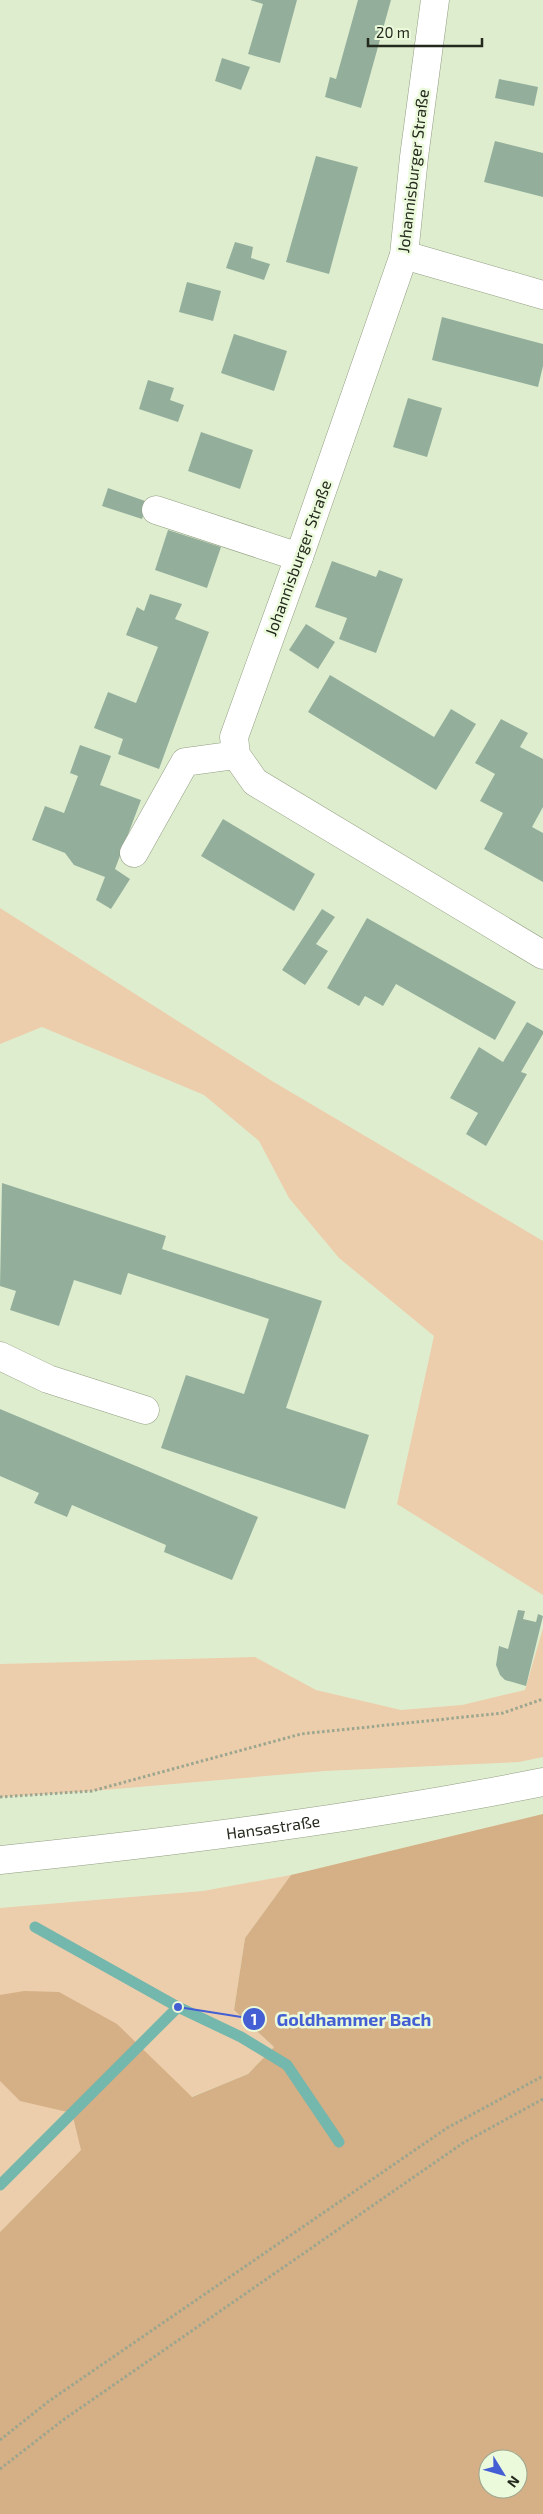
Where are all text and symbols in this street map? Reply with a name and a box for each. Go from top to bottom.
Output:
scale bar [368,15,482,47]
text: 20 m [376,23,410,41]
street label: Johannisburger Straße [393,88,432,254]
street label: Johannisburger Straße [260,477,335,638]
street label: Hansastraße [225,1811,321,1843]
callout: Goldhammer Bach [241,2003,441,2036]
text: Goldhammer Bach [277,2008,431,2030]
text: 1 [251,2010,257,2028]
north arrow [478,2449,528,2499]
text: N [504,2473,524,2491]

